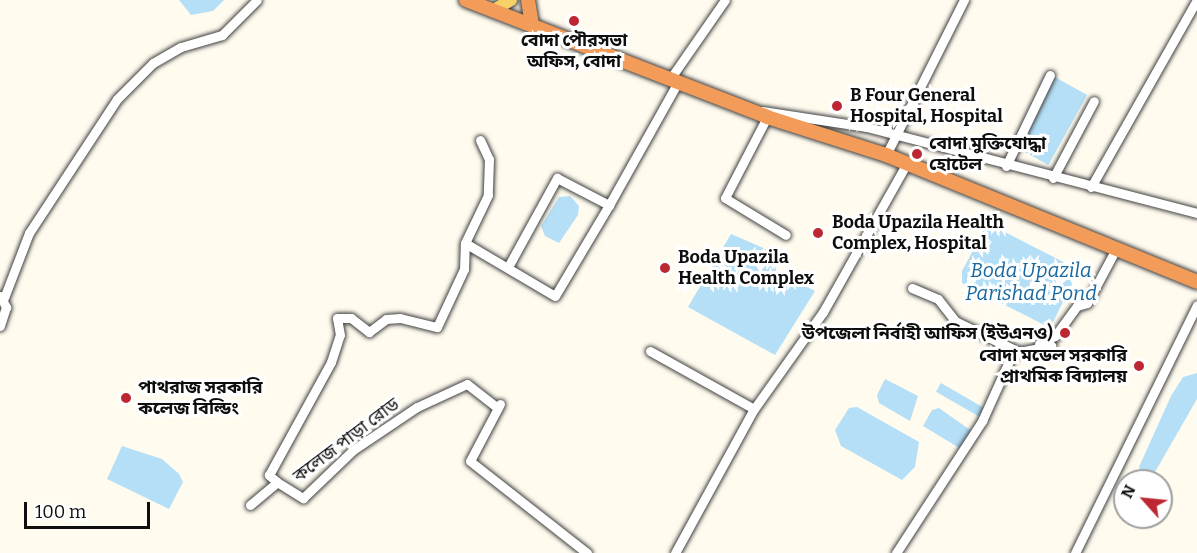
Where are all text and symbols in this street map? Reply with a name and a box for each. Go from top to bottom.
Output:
marker: বোদা পৌরসভা অফিস, বোদা [567,14,581,28]
place label: বোদা পৌরসভা অফিস, বোদা [521,30,627,72]
place label: B Four General Hospital, Hospital [850,85,1003,128]
marker: B Four General Hospital, Hospital [828,97,846,115]
place label: বোদা মুক্তিযোদ্ধা হোটেল [929,133,1046,176]
marker: বোদা মুক্তিযোদ্ধা হোটেল [910,147,924,161]
place label: Boda Upazila Health Complex, Hospital [832,212,1004,254]
marker: Boda Upazila Health Complex, Hospital [809,224,827,242]
place label: Boda Upazila Health Complex [678,247,814,290]
water label: Boda Upazila Parishad Pond [965,258,1097,305]
marker: Boda Upazila Health Complex [656,259,674,277]
place label: উপজেলা নির্বাহী আফিস (ইউএনও) [802,322,1053,344]
marker: উপজেলা নির্বাহী আফিস (ইউএনও) [1058,326,1072,340]
place label: বোদা মডেল সরকারি প্রাথমিক বিদ্যালয় [979,345,1127,388]
marker: বোদা মডেল সরকারি প্রাথমিক বিদ্যালয় [1132,359,1146,373]
place label: পাথরাজ সরকারি কলেজ বিল্ডিং [138,377,263,420]
marker: পাথরাজ সরকারি কলেজ বিল্ডিং [119,391,133,405]
street label: কলেজ পাড়া রোড [289,393,403,487]
north arrow [1113,469,1173,529]
text: N [1117,482,1140,501]
scale bar [27,490,153,528]
text: 100 m [35,501,86,523]

